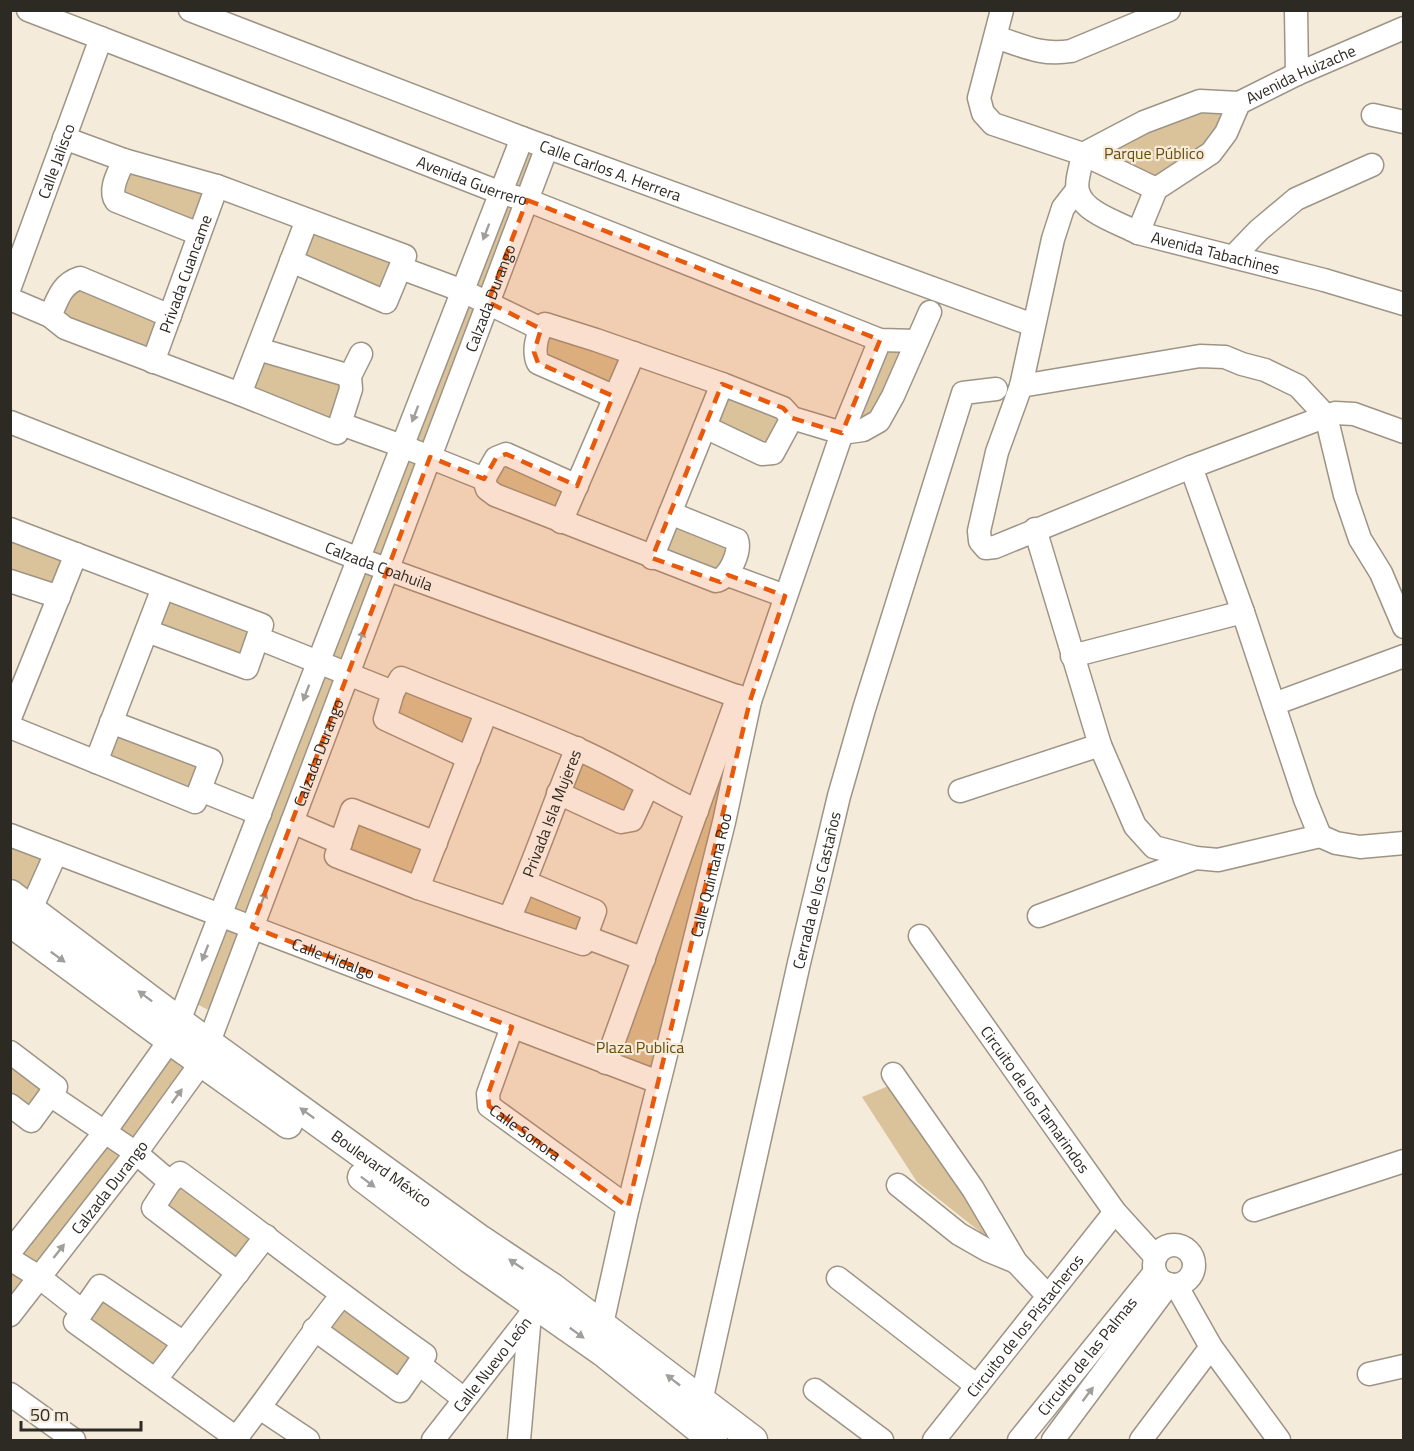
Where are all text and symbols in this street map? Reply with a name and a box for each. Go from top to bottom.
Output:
street label: Avenida Huizache [1241,38,1359,110]
street label: Calle Jalisco [31,120,81,202]
street label: Calle Carlos A. Herrera [536,133,685,207]
park label: Parque Público [1104,141,1204,165]
street label: Avenida Guerrero [413,149,530,212]
street label: Privada Cuancame [153,211,218,336]
one-way arrow [481,223,490,241]
street label: Avenida Tabachines [1149,225,1282,280]
street label: Calzada Durango [459,241,521,355]
one-way arrow [410,405,419,423]
street label: Calzada Coahuila [322,535,436,597]
one-way arrow [357,629,367,647]
one-way arrow [301,685,311,703]
street label: Calzada Durango [287,695,350,810]
street label: Privada Isla Mujeres [516,746,587,881]
street label: Cerrada de los Castaños [786,809,847,971]
street label: Calle Quintana Roo [684,811,738,940]
one-way arrow [258,890,268,908]
street label: Calle Hidalgo [288,932,378,985]
one-way arrow [200,945,210,963]
one-way arrow [50,951,65,963]
one-way arrow [137,989,153,1002]
street label: Circuito de los Tamarindos [975,1021,1096,1178]
park label: Plaza Publica [596,1035,684,1059]
one-way arrow [171,1089,183,1105]
street label: Calle Sonora [484,1098,566,1167]
one-way arrow [299,1108,314,1120]
street label: Boulevard México [327,1124,437,1213]
street label: Calzada Durango [65,1135,154,1239]
one-way arrow [360,1176,376,1188]
one-way arrow [52,1244,64,1259]
street label: Circuito de los Pistacheros [960,1249,1089,1402]
one-way arrow [508,1258,525,1269]
street label: Circuito de las Palmas [1031,1291,1143,1421]
street label: Calle Nuevo León [447,1311,537,1417]
one-way arrow [569,1327,584,1339]
one-way arrow [665,1373,681,1386]
one-way arrow [1081,1386,1093,1401]
scale bar [21,1394,141,1432]
text: 50 m [30,1401,69,1428]

